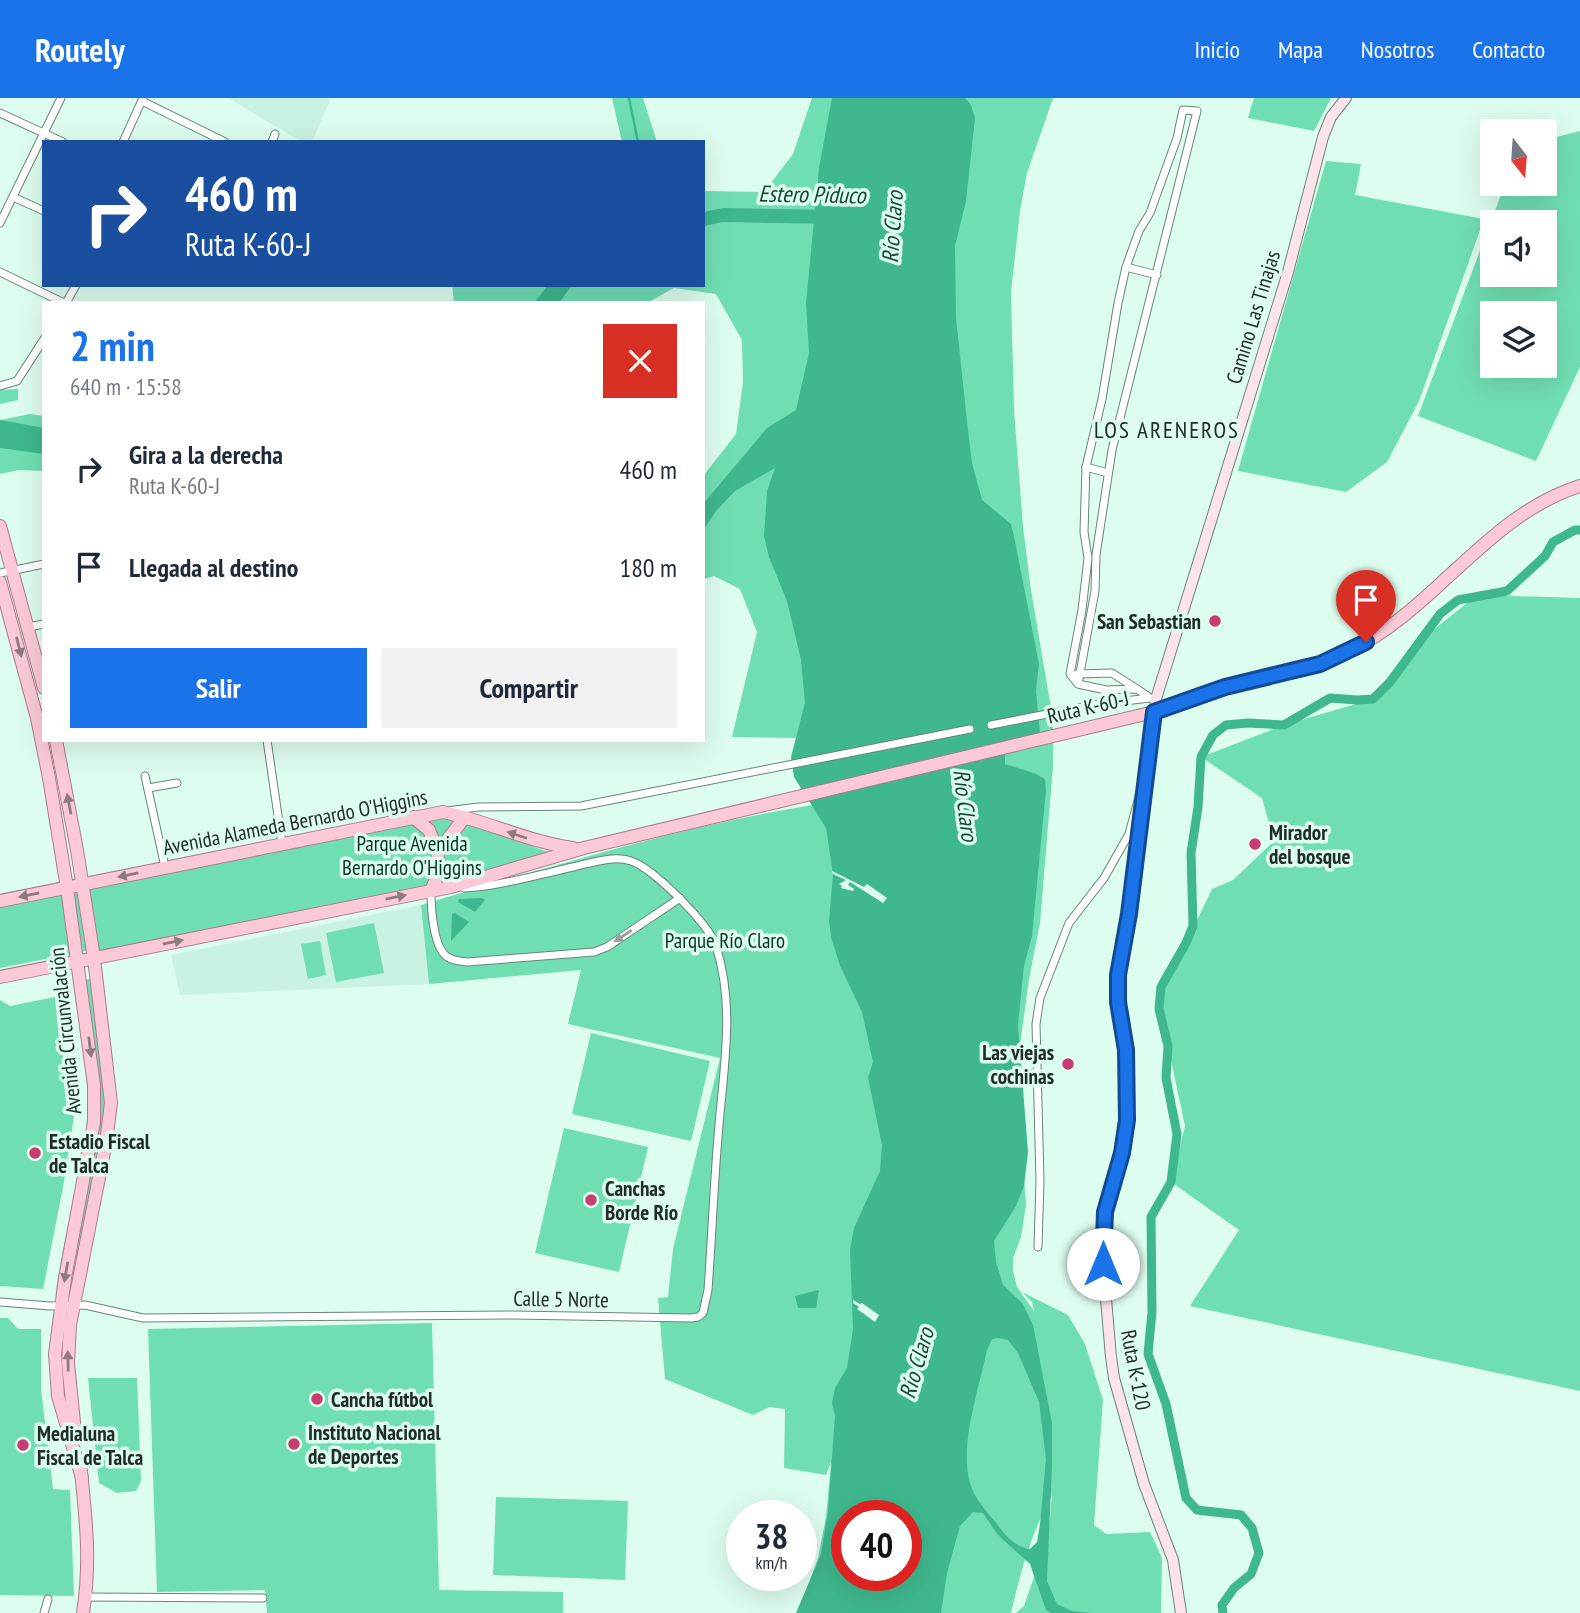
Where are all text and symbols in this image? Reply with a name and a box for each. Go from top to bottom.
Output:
text: Routely [35,28,125,71]
text: Inicio [1194,34,1240,65]
text: Mapa [1278,34,1323,65]
text: Nosotros [1361,34,1434,65]
text: Contacto [1472,34,1545,65]
north arrow [1480,119,1558,196]
map controls [1480,119,1557,378]
text: 460 m [185,161,298,225]
icon: right [70,168,161,259]
water label: Estero Piduco [758,179,868,209]
water label: Río Claro [875,188,909,264]
button: sound [1480,210,1557,287]
text: Ruta K-60-J [185,223,312,265]
street label: Camino Las Tinajas [1220,247,1286,387]
button: layers [1480,301,1557,378]
text: 2 min [70,318,155,373]
button: close [603,324,677,398]
text: 640 m · 15:58 [70,372,182,401]
district label: LOS ARENEROS [1094,415,1240,444]
text: Gira a la derecha [129,438,283,471]
icon: right [70,450,108,488]
text: 460 m [619,453,677,486]
text: Ruta K-60-J [129,471,220,500]
icon: arrive [70,548,108,586]
text: Llegada al destino [129,551,298,584]
text: 180 m [619,551,677,584]
pin [1336,570,1396,642]
icon: arrive [1347,581,1385,619]
place label: San Sebastian [1097,608,1201,635]
marker: San Sebastian [1207,613,1223,629]
one-way arrow [14,636,25,658]
button: Salir [70,648,367,728]
button: Compartir [381,648,677,728]
street label: Ruta K-60-J [1045,685,1131,729]
water label: Río Claro [947,767,985,845]
street label: Avenida Alameda Bernardo O'Higgins [161,783,429,861]
one-way arrow [63,792,74,814]
place label: Mirador del bosque [1269,819,1350,870]
park label: Parque Avenida Bernardo O'Higgins [342,830,482,881]
one-way arrow [507,830,528,840]
marker: Mirador del bosque [1247,836,1263,852]
one-way arrow [117,869,139,880]
one-way arrow [18,890,40,901]
one-way arrow [385,892,407,903]
park label: Parque Río Claro [665,927,785,954]
one-way arrow [613,930,633,943]
one-way arrow [162,936,184,947]
street label: Avenida Circunvalación [43,946,87,1116]
one-way arrow [84,1036,95,1058]
place label: Las viejas cochinas [982,1039,1054,1090]
marker: Las viejas cochinas [1060,1056,1076,1072]
place label: Estadio Fiscal de Talca [49,1128,151,1179]
marker: Estadio Fiscal de Talca [27,1145,43,1161]
place label: Canchas Borde Río [605,1175,678,1226]
marker: Canchas Borde Río [583,1192,599,1208]
position arrow [1066,1227,1140,1301]
one-way arrow [60,1261,71,1283]
street label: Calle 5 Norte [513,1285,609,1313]
water label: Río Claro [892,1322,940,1402]
street label: Ruta K-120 [1115,1328,1157,1412]
one-way arrow [62,1350,74,1372]
place label: Cancha fútbol [331,1386,434,1413]
marker: Cancha fútbol [309,1391,325,1407]
place label: Instituto Nacional de Deportes [308,1419,441,1470]
place label: Medialuna Fiscal de Talca [37,1420,144,1471]
marker: Instituto Nacional de Deportes [286,1436,302,1452]
marker: Medialuna Fiscal de Talca [15,1437,31,1453]
speed limit sign: 40 [831,1500,922,1591]
text: 38 [755,1513,788,1559]
text: km/h [756,1551,787,1574]

